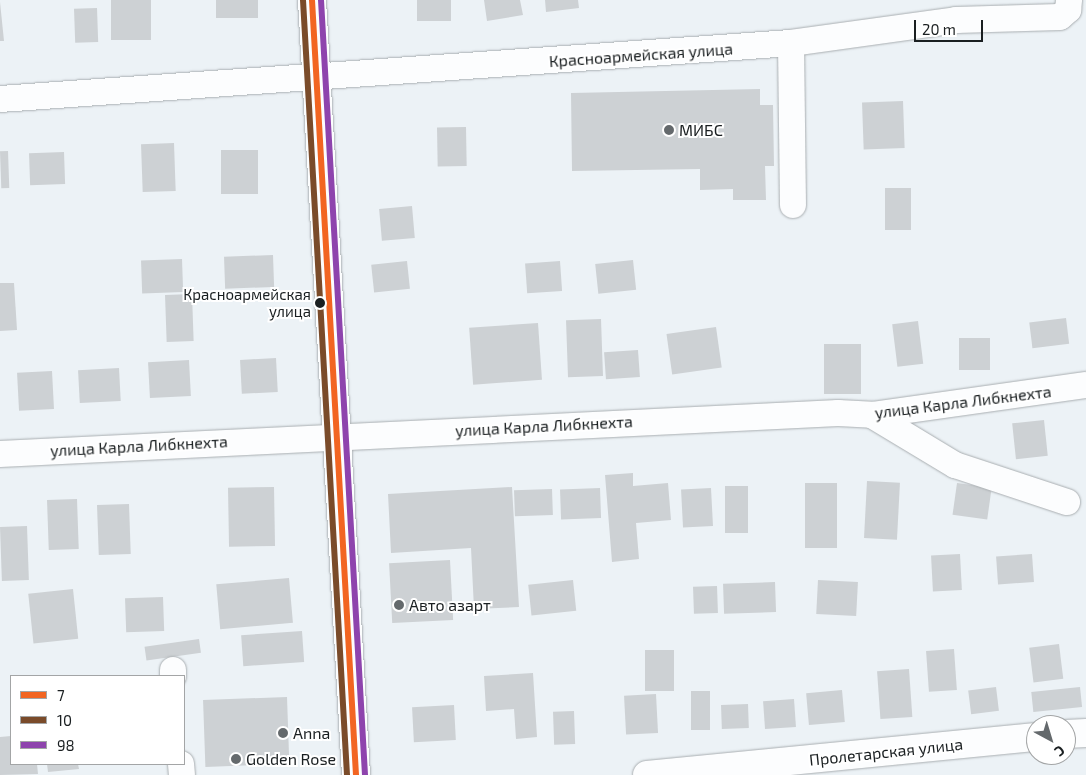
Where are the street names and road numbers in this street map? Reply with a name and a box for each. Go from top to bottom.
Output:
street label: Красноармейская улица [548,39,734,71]
street label: улица Карла Либкнехта [874,382,1052,422]
street label: улица Карла Либкнехта [455,412,633,440]
street label: улица Карла Либкнехта [50,432,228,460]
street label: Пролетарская улица [808,734,964,770]

